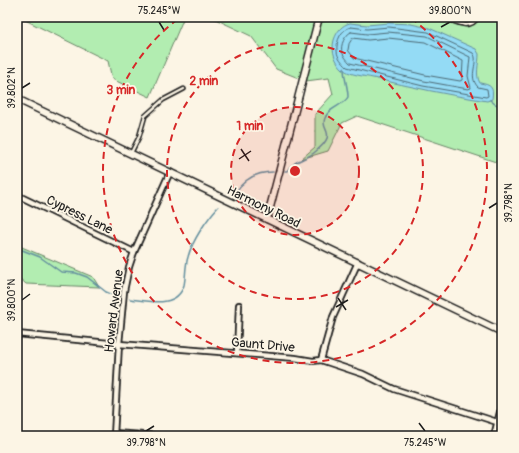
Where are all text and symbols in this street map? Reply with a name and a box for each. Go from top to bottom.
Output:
text: 75.245°W [138,5,181,17]
text: 39.800°N [429,5,472,17]
text: 39.802°N [6,67,18,109]
text: 2 min [190,74,219,89]
text: 3 min [107,83,136,98]
text: 1 min [237,119,264,134]
centre of rings [288,164,302,178]
street label: Harmony Road [224,182,303,232]
text: 39.798°N [503,183,515,223]
street label: Cypress Lane [44,192,116,238]
street label: Howard Avenue [101,268,127,354]
text: 39.800°N [6,278,18,321]
street label: Gaunt Drive [230,334,296,356]
text: 39.798°N [126,437,166,449]
text: 75.245°W [404,437,447,449]

